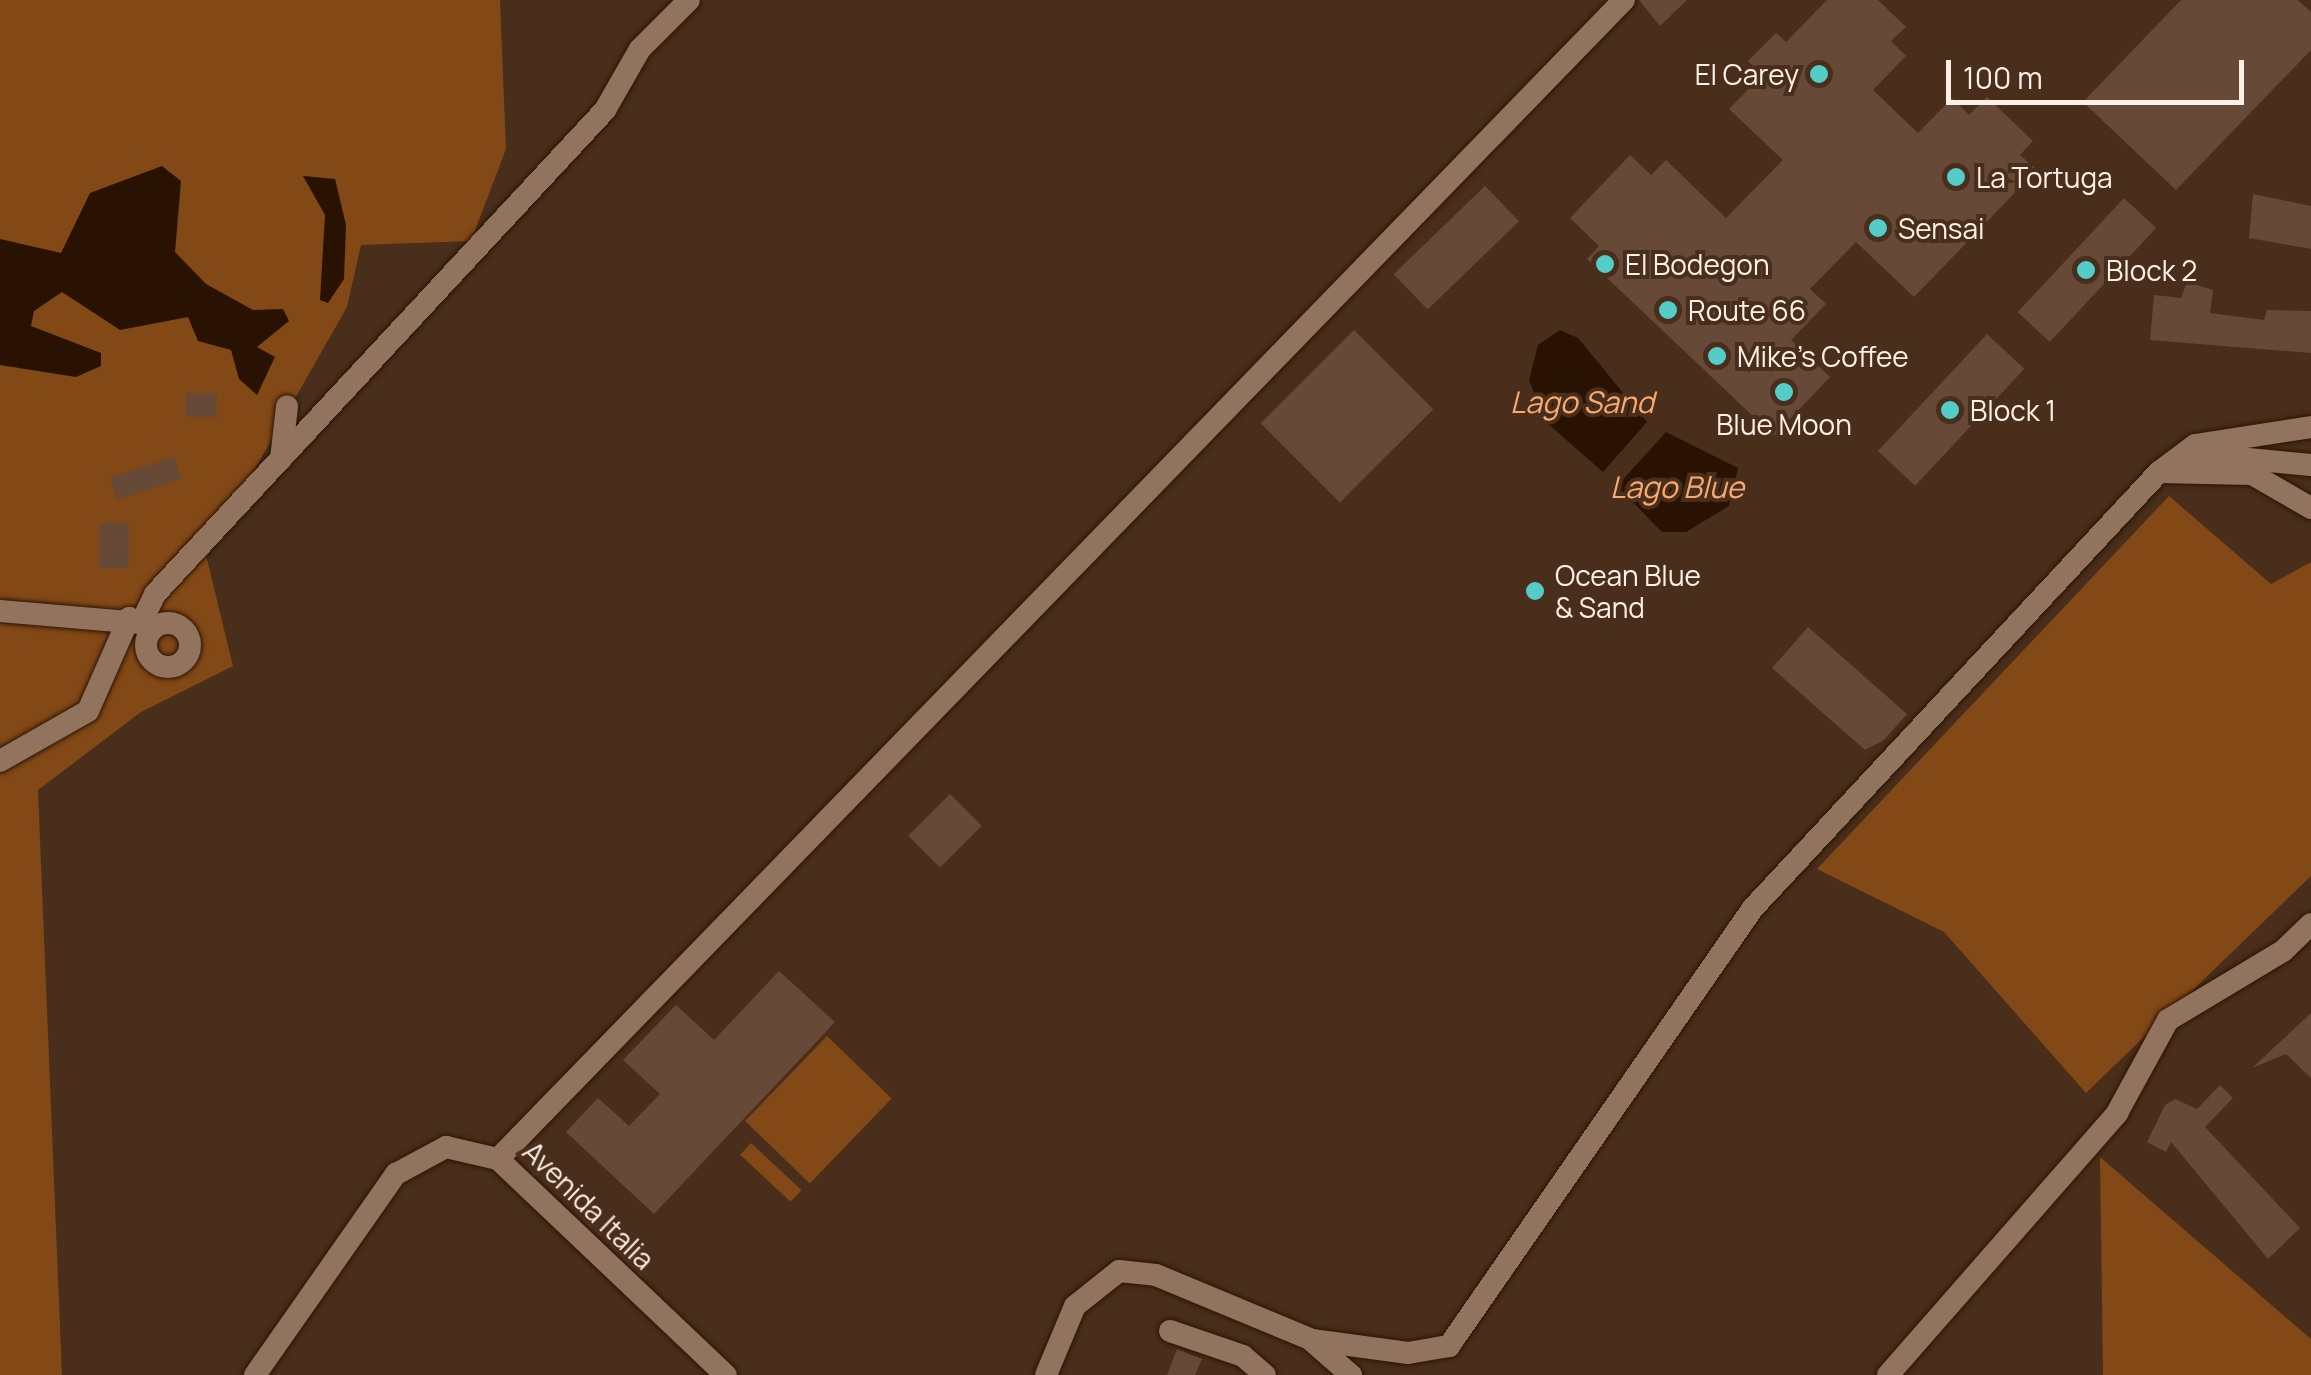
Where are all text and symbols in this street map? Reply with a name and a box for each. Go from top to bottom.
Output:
scale bar [1951,40,2248,102]
place label: El Carey [1695,57,1799,91]
text: 100 m [1963,57,2043,98]
marker: El Carey [1808,63,1830,85]
place label: La Tortuga [1976,160,2113,194]
marker: La Tortuga [1945,166,1967,188]
place label: Sensai [1898,211,1985,245]
marker: Sensai [1867,217,1889,239]
place label: El Bodegon [1625,247,1770,281]
marker: El Bodegon [1594,253,1616,275]
place label: Block 2 [2106,253,2197,287]
marker: Block 2 [2075,259,2097,281]
place label: Route 66 [1688,293,1806,327]
marker: Route 66 [1657,299,1679,321]
place label: Mike's Coffee [1737,339,1908,373]
marker: Mike's Coffee [1706,345,1728,367]
marker: Blue Moon [1773,381,1795,403]
water label: Lago Sand [1510,384,1654,420]
place label: Block 1 [1970,393,2056,427]
marker: Block 1 [1939,399,1961,421]
place label: Blue Moon [1716,407,1852,441]
water label: Lago Blue [1610,469,1744,505]
place label: Ocean Blue & Sand [1555,558,1701,624]
marker: Ocean Blue & Sand [1524,580,1546,602]
street label: Avenida Italia [517,1134,661,1276]

